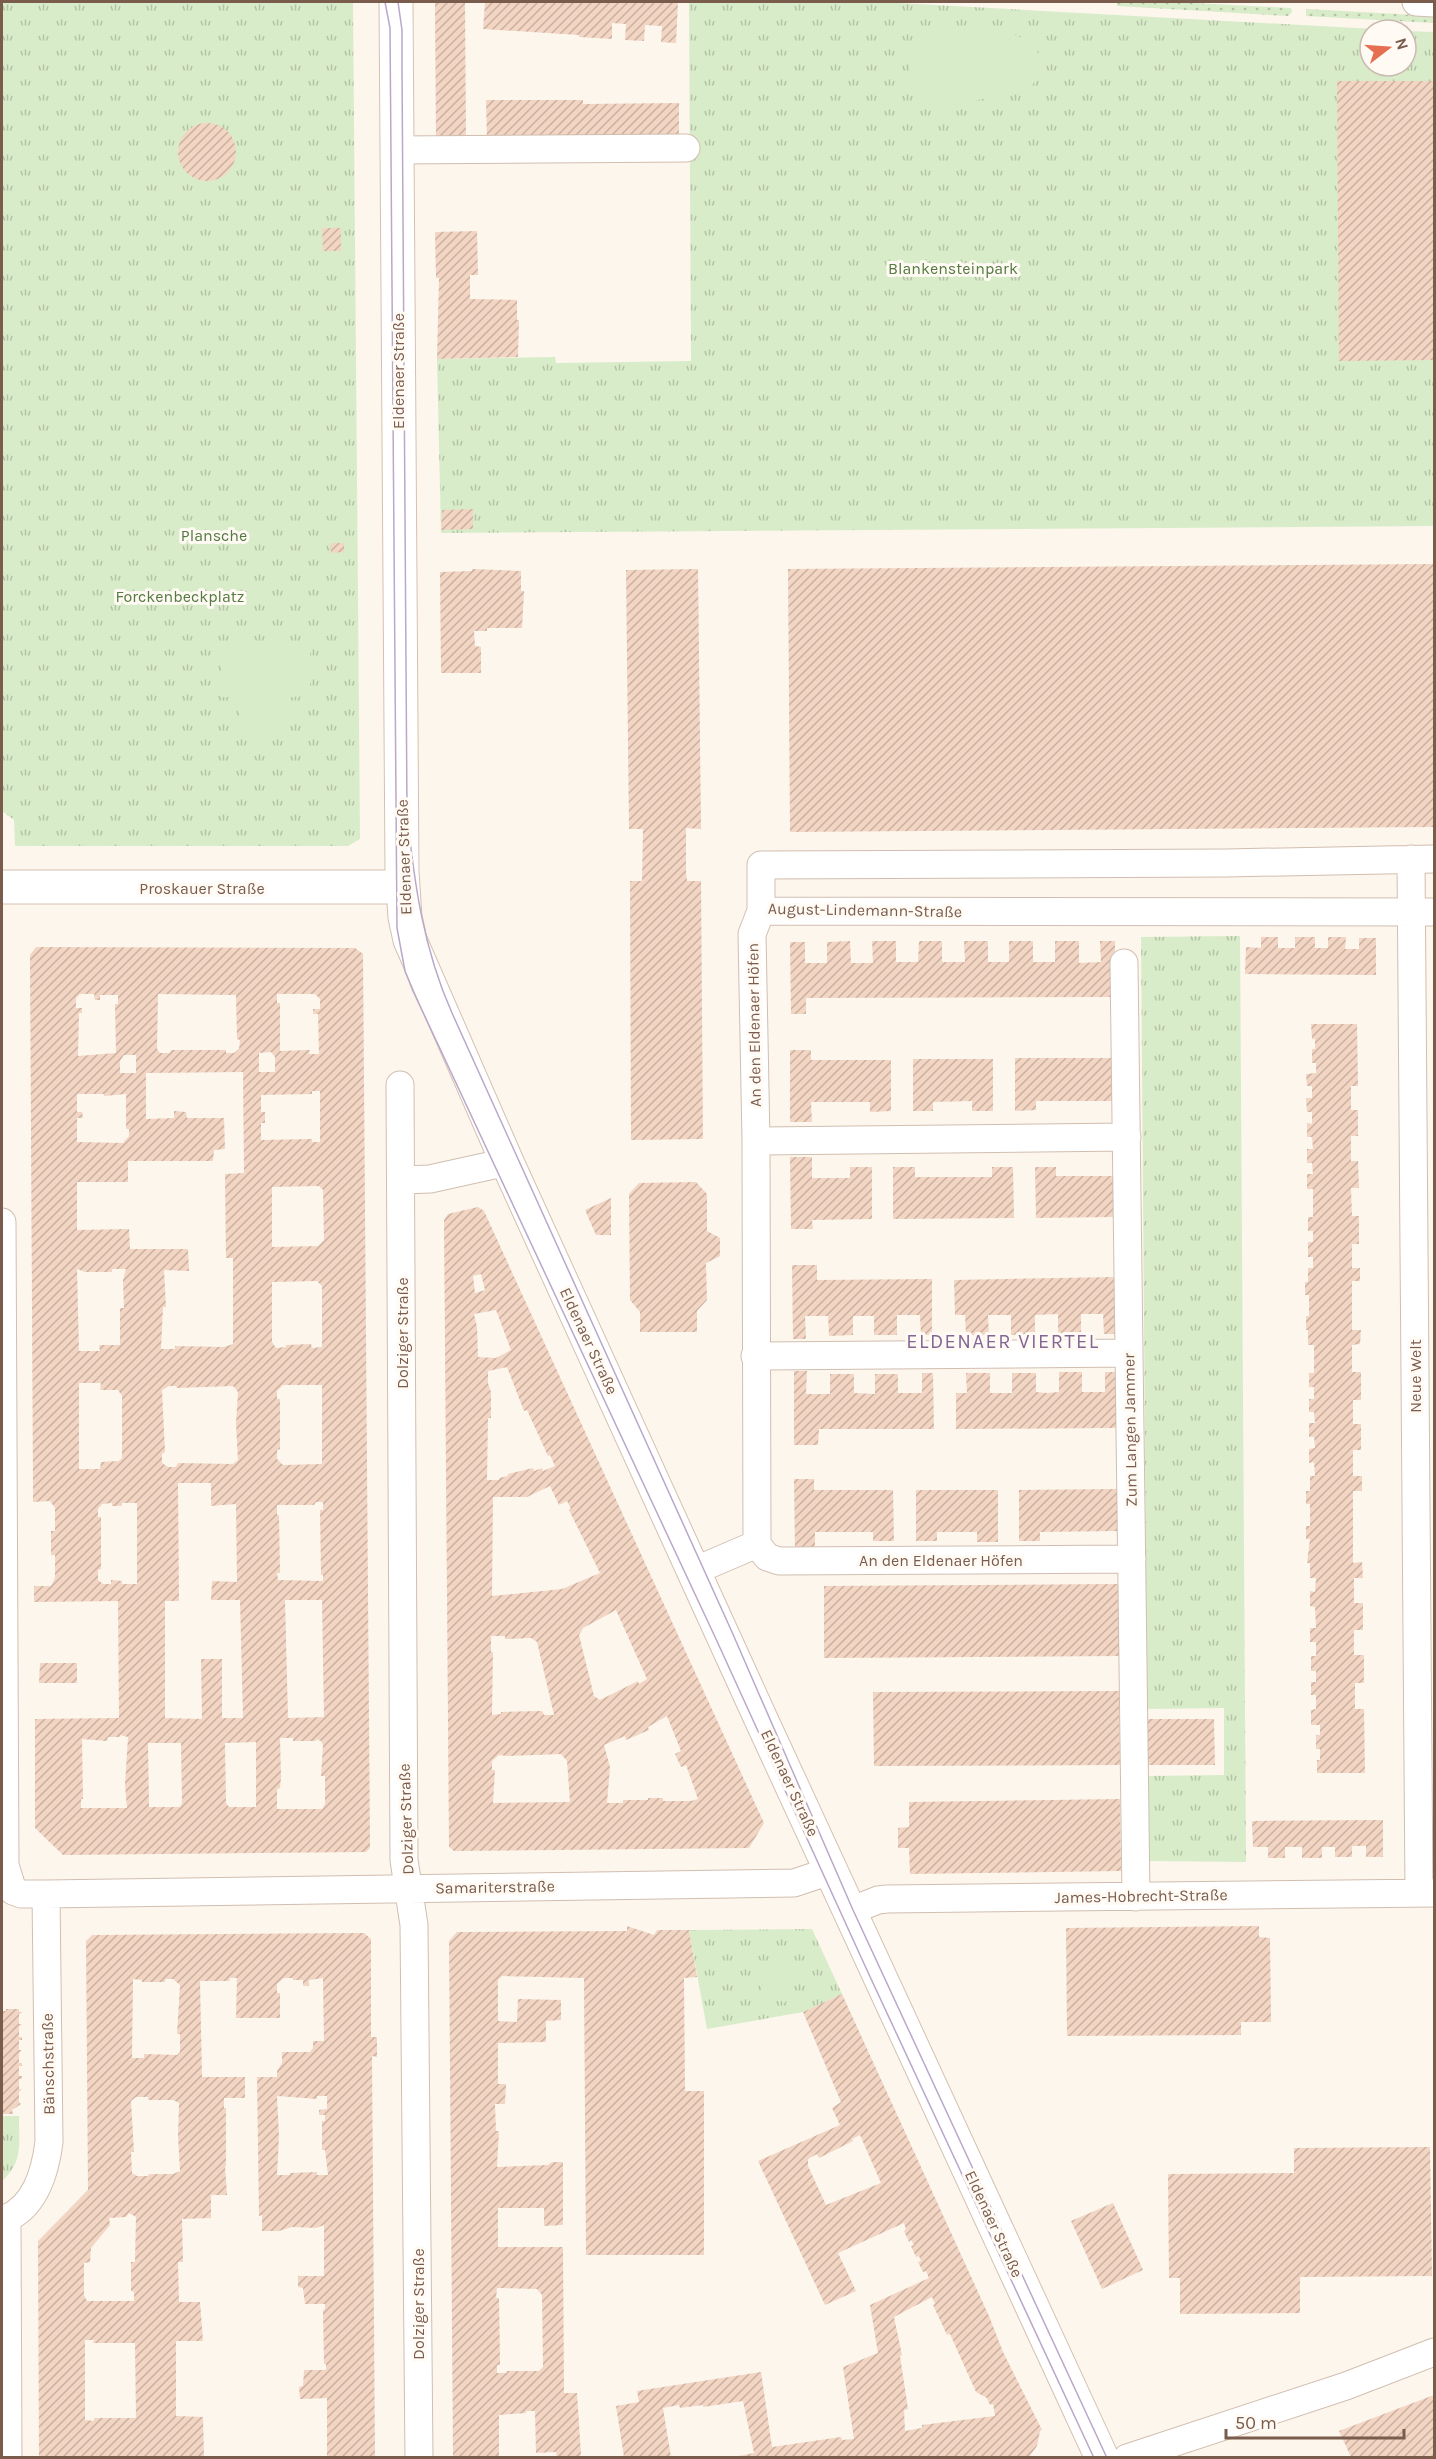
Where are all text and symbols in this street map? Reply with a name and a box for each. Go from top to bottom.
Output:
north arrow [1358,18,1418,78]
text: N [1391,35,1413,52]
park label: Blankensteinpark [888,259,1018,278]
street label: Eldenaer Straße [389,313,408,429]
park label: Plansche [181,526,247,545]
park label: Forckenbeckplatz [116,587,244,606]
street label: Eldenaer Straße [392,799,416,915]
street label: Proskauer Straße [139,879,265,898]
street label: August-Lindemann-Straße [768,899,962,921]
street label: An den Eldenaer Höfen [743,943,765,1107]
street label: Dolziger Straße [393,1277,412,1389]
street label: Eldenaer Straße [556,1285,622,1397]
district label: ELDENAER VIERTEL [906,1330,1100,1353]
street label: Neue Welt [1406,1339,1425,1413]
street label: Zum Langen Jammer [1119,1353,1141,1507]
street label: An den Eldenaer Höfen [859,1551,1023,1570]
street label: Eldenaer Straße [757,1727,823,1839]
street label: Dolziger Straße [395,1763,417,1875]
street label: Samariterstraße [435,1876,555,1898]
street label: James-Hobrecht-Straße [1054,1885,1228,1907]
street label: Bänschstraße [38,2013,58,2115]
street label: Eldenaer Straße [961,2168,1027,2280]
street label: Dolziger Straße [409,2248,428,2360]
scale bar [1226,2402,1404,2440]
text: 50 m [1235,2412,1277,2434]

